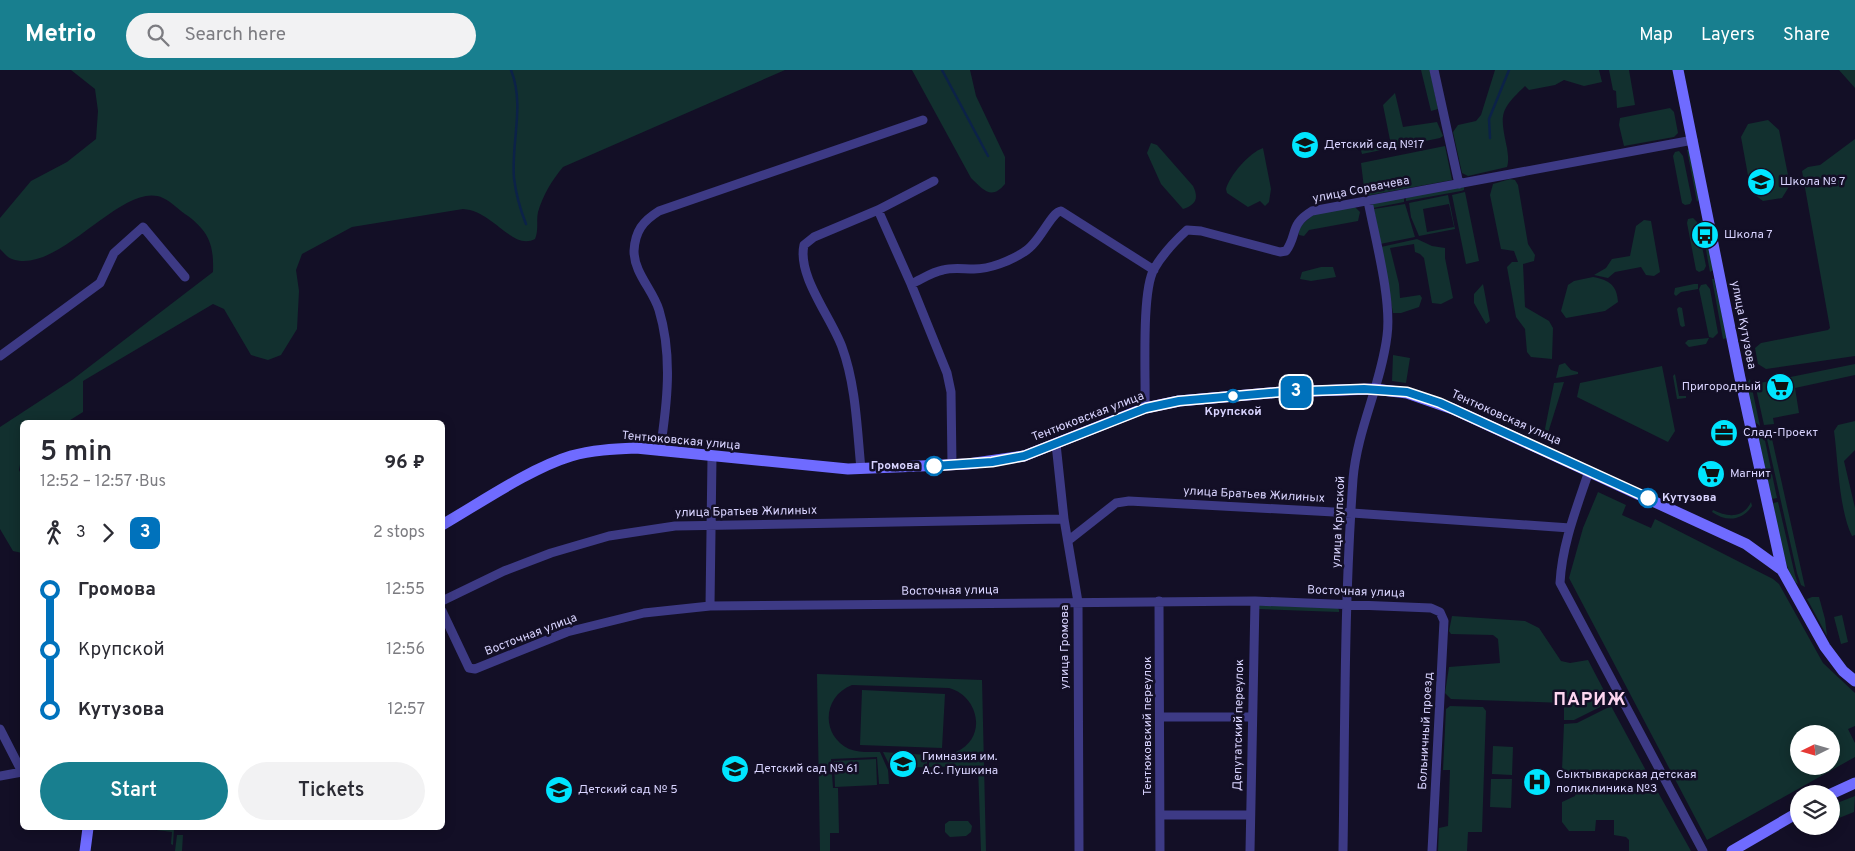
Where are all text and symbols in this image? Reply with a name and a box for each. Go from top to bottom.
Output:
search box [126,13,476,58]
text: Metrio [25,20,96,50]
icon: search [144,21,172,49]
text: Search here [184,23,286,47]
text: Map [1639,24,1673,47]
text: Layers [1701,24,1755,47]
text: Share [1783,24,1830,47]
school or university icon: Детский сад №17 [1290,130,1320,160]
place label: Детский сад №17 [1324,137,1424,153]
school or university icon: Школа № 7 [1746,167,1776,197]
street label: улица Сорвачева [1311,173,1411,207]
place label: Школа № 7 [1780,174,1845,190]
bus stop icon: Школа 7 [1690,220,1720,250]
place label: Школа 7 [1724,227,1772,243]
street label: улица Кутузова [1727,279,1759,371]
supermarket icon: Пригородный [1765,372,1795,402]
line badge: 3 [1280,376,1312,408]
place label: Пригородный [1682,379,1761,395]
text: 3 [1291,380,1301,403]
street label: Тентюковская улица [1448,387,1564,449]
street label: Тентюковская улица [1030,388,1146,446]
marker: Крупской [1226,389,1240,403]
place label: Крупской [1204,404,1262,420]
office icon: Слад-Проект [1709,418,1739,448]
place label: Слад-Проект [1743,425,1818,441]
street label: Тентюковская улица [621,428,741,454]
text: 5 min [40,435,112,471]
text: 96 ₽ [384,451,425,475]
marker: Громова [924,456,944,476]
place label: Громова [871,458,920,474]
supermarket icon: Магнит [1696,459,1726,489]
place label: Магнит [1730,466,1771,482]
text: 12:52 – 12:57 · Bus [40,472,166,492]
street label: улица Крупской [1329,476,1349,568]
street label: улица Братьев Жилиных [1183,483,1325,507]
marker: Кутузова [1638,488,1658,508]
place label: Кутузова [1662,490,1717,506]
street label: улица Братьев Жилиных [675,503,817,521]
icon: walk [40,519,68,547]
icon: forward [94,519,122,547]
text: 3 [140,521,150,544]
text: 3 [76,523,86,543]
text: 2 stops [373,523,425,543]
text: Громова [78,578,156,602]
text: 12:55 [386,580,425,600]
street label: Восточная улица [901,582,999,600]
street label: Восточная улица [1307,582,1405,602]
street label: улица Громова [1057,605,1073,689]
street label: Восточная улица [483,610,579,660]
text: Крупской [78,638,165,662]
text: 12:56 [386,640,425,660]
street label: Тентюковский переулок [1140,656,1156,796]
street label: Депутатский переулок [1230,659,1248,791]
street label: Больничный проезд [1415,672,1437,790]
district label: ПАРИЖ [1553,689,1627,712]
text: Кутузова [78,698,164,722]
text: 12:57 [388,700,425,720]
north arrow [1790,725,1840,775]
map controls [1790,725,1840,835]
school or university icon: Гимназия им. А.С. Пушкина [888,749,918,779]
place label: Гимназия им. А.С. Пушкина [922,749,998,779]
school or university icon: Детский сад № 61 [720,754,750,784]
place label: Детский сад № 61 [754,761,858,777]
button: Start [40,762,228,820]
button: Tickets [238,762,425,820]
hospital icon: Сыктывкарская детская поликлиника №3 [1522,767,1552,797]
place label: Сыктывкарская детская поликлиника №3 [1556,767,1697,797]
school or university icon: Детский сад № 5 [544,775,574,805]
place label: Детский сад № 5 [578,782,678,798]
button: layers [1790,785,1840,835]

